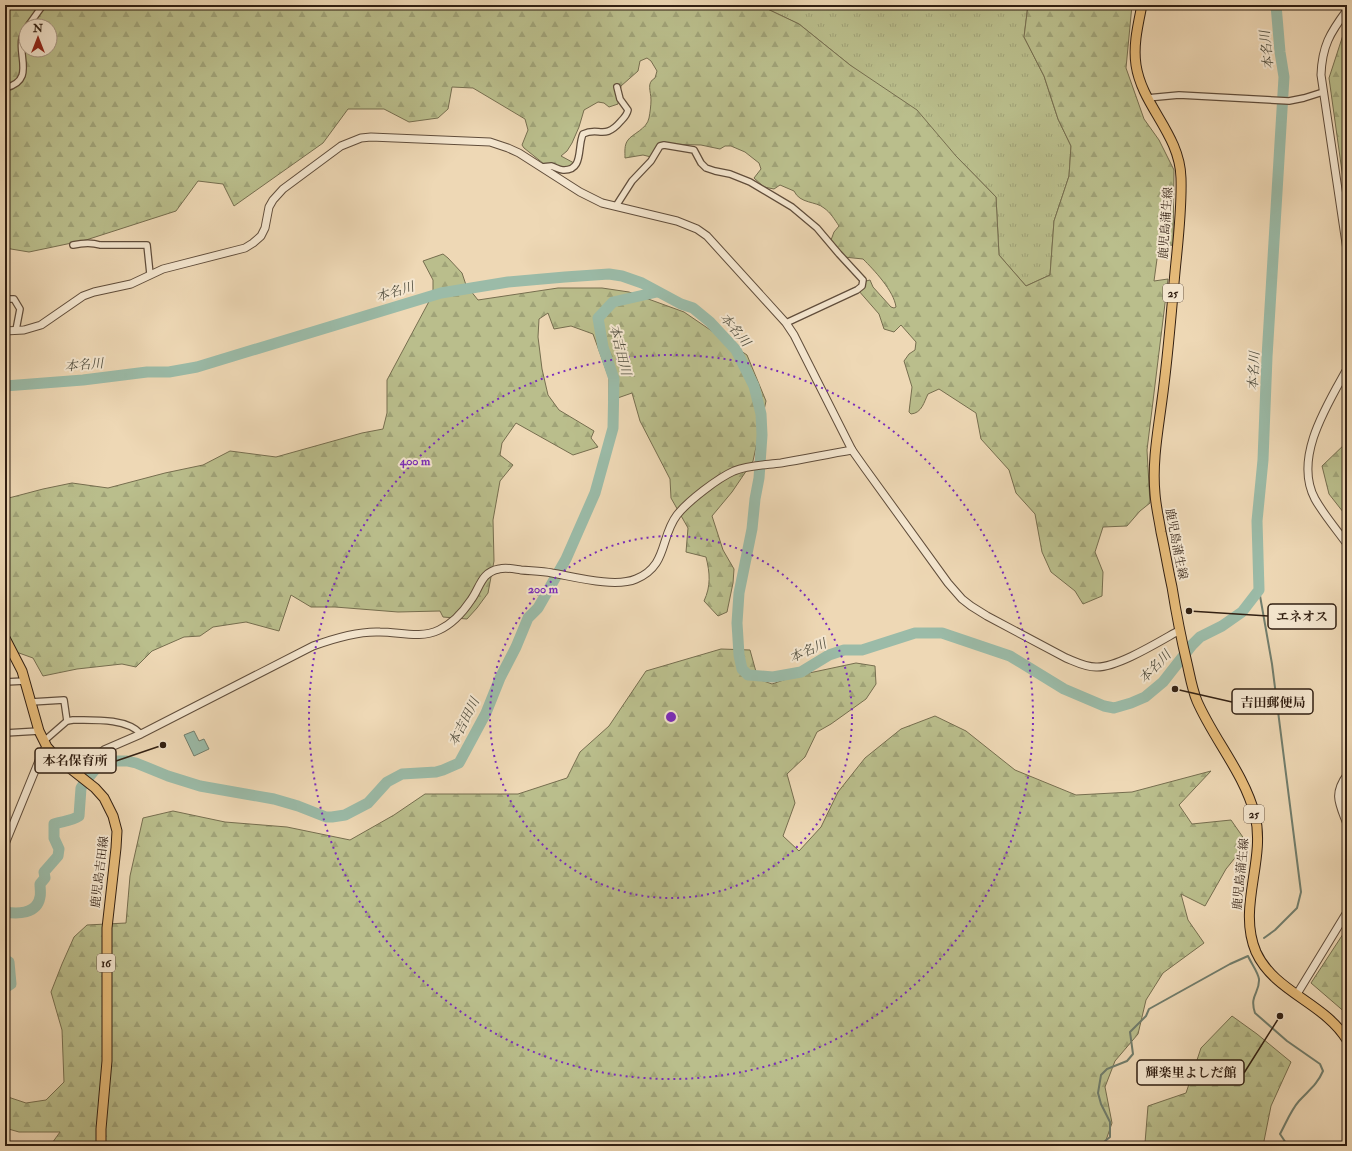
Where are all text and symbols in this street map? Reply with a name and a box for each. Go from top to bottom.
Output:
north arrow [18,18,58,58]
text: N [32,22,44,35]
water label: 本名川 [1257,28,1277,70]
street label: 鹿児島蒲生線 [1156,187,1176,259]
water label: 本名川 [374,278,418,305]
road number: 25 [1163,284,1183,302]
water label: 本名川 [716,310,755,352]
water label: 本吉田川 [606,323,635,379]
water label: 本名川 [1245,349,1263,391]
water label: 本名川 [64,355,106,375]
text: 400 m [399,454,431,469]
street label: 鹿児島蒲生線 [1162,507,1190,581]
text: 200 m [528,582,559,597]
callout: エネオス [1268,604,1336,629]
text: エネオス [1276,609,1328,625]
water label: 本名川 [787,635,831,666]
water label: 本名川 [1136,646,1176,687]
callout: 吉田郵便局 [1232,689,1313,714]
water label: 本吉田川 [445,693,484,749]
text: 吉田郵便局 [1240,695,1306,711]
centre of rings [664,710,678,724]
callout: 本名保育所 [35,748,116,773]
text: 本名保育所 [42,753,108,769]
road number: 25 [1244,805,1264,823]
street label: 鹿児島吉田線 [88,835,112,909]
street label: 鹿児島蒲生線 [1230,837,1252,911]
road number: 16 [97,954,115,972]
callout: 輝楽里よしだ館 [1137,1060,1244,1085]
text: 輝楽里よしだ館 [1145,1065,1237,1081]

